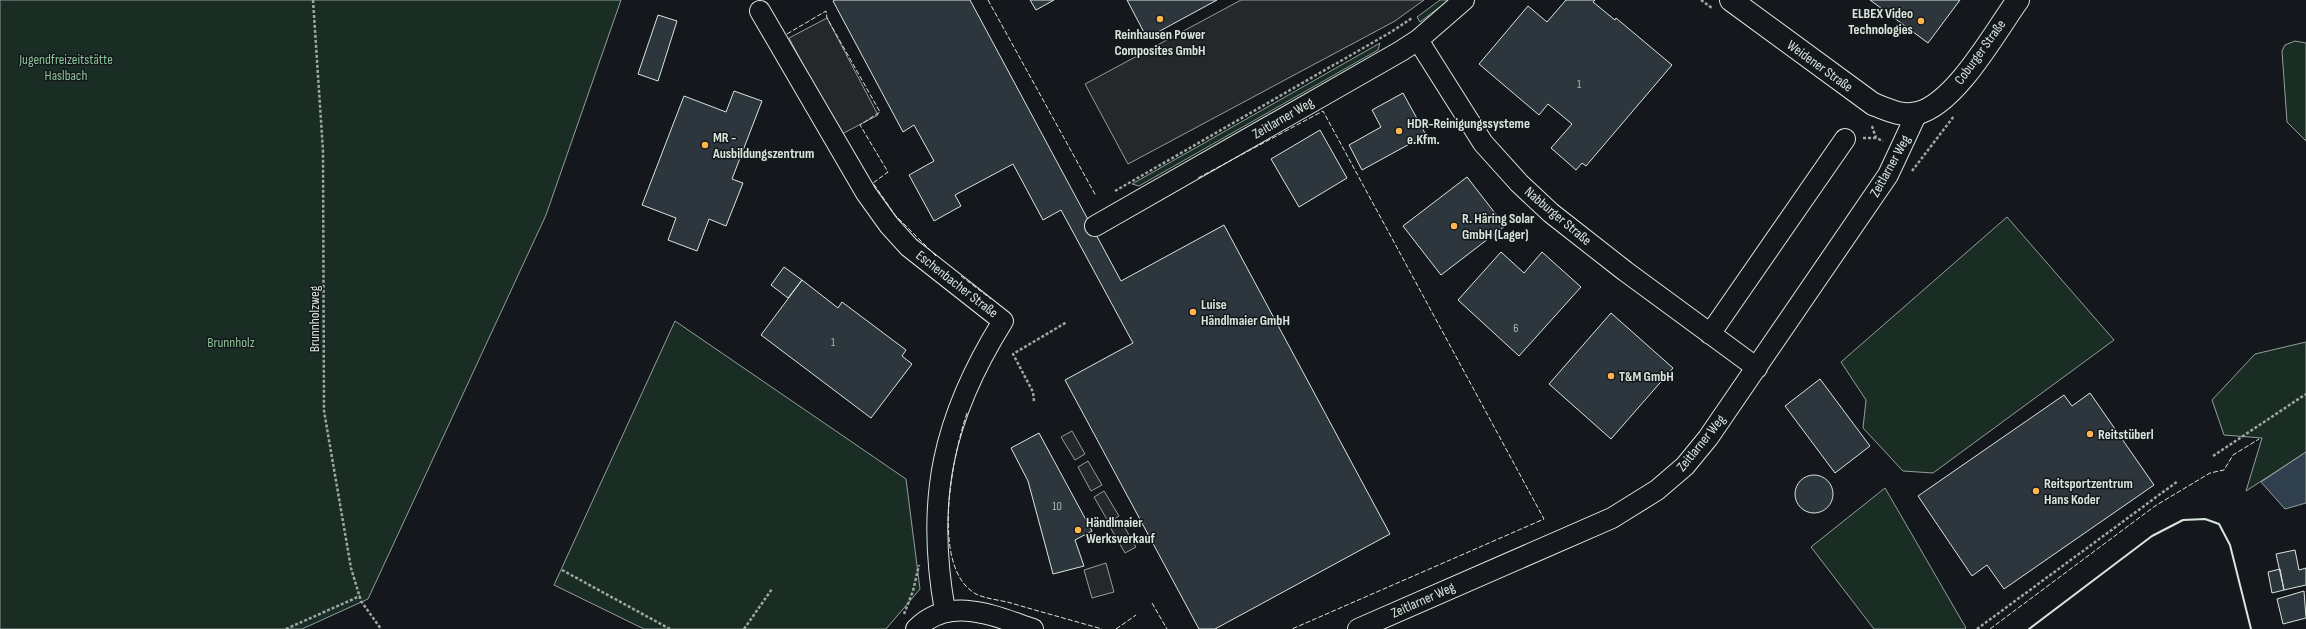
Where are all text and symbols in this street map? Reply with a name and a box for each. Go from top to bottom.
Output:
place label: ELBEX Video Technologies [1848,5,1913,38]
marker: Reinhausen Power Composites GmbH [1155,14,1165,24]
marker: ELBEX Video Technologies [1916,16,1926,26]
street label: Coburger Straße [1951,16,2009,88]
place label: Reinhausen Power Composites GmbH [1114,26,1206,59]
street label: Weidener Straße [1784,36,1856,96]
park label: Jugendfreizeitstätte Haslbach [18,51,113,84]
house number: 1 [1577,77,1582,92]
street label: Zeitlarner Weg [1249,93,1317,142]
place label: HDR-Reinigungssysteme e.Kfm. [1407,115,1530,148]
marker: HDR-Reinigungssysteme e.Kfm. [1394,126,1404,136]
place label: MR - Ausbildungszentrum [712,129,814,162]
street label: Zeitlarner Weg [1866,132,1914,200]
marker: MR - Ausbildungszentrum [700,140,710,150]
street label: Nabburger Straße [1521,183,1595,249]
place label: R. Häring Solar GmbH (Lager) [1462,210,1535,243]
marker: R. Häring Solar GmbH (Lager) [1449,221,1459,231]
street label: Eschenbacher Straße [913,247,1001,321]
street label: Brunnholzweg [306,285,323,352]
place label: Luise Händlmaier GmbH [1201,296,1290,329]
marker: Luise Händlmaier GmbH [1188,307,1198,317]
house number: 6 [1513,321,1519,336]
park label: Brunnholz [207,334,255,351]
house number: 1 [831,335,836,350]
place label: T&M GmbH [1619,368,1674,385]
marker: T&M GmbH [1606,371,1616,381]
street label: Zeitlarner Weg [1673,411,1729,475]
place label: Reitstüberl [2098,426,2154,443]
marker: Reitstüberl [2085,429,2095,439]
place label: Reitsportzentrum Hans Koder [2044,475,2133,508]
marker: Reitsportzentrum Hans Koder [2031,486,2041,496]
house number: 10 [1052,499,1062,514]
place label: Händlmaier Werksverkauf [1086,514,1156,547]
marker: Händlmaier Werksverkauf [1073,525,1083,535]
street label: Zeitlarner Weg [1388,578,1458,622]

